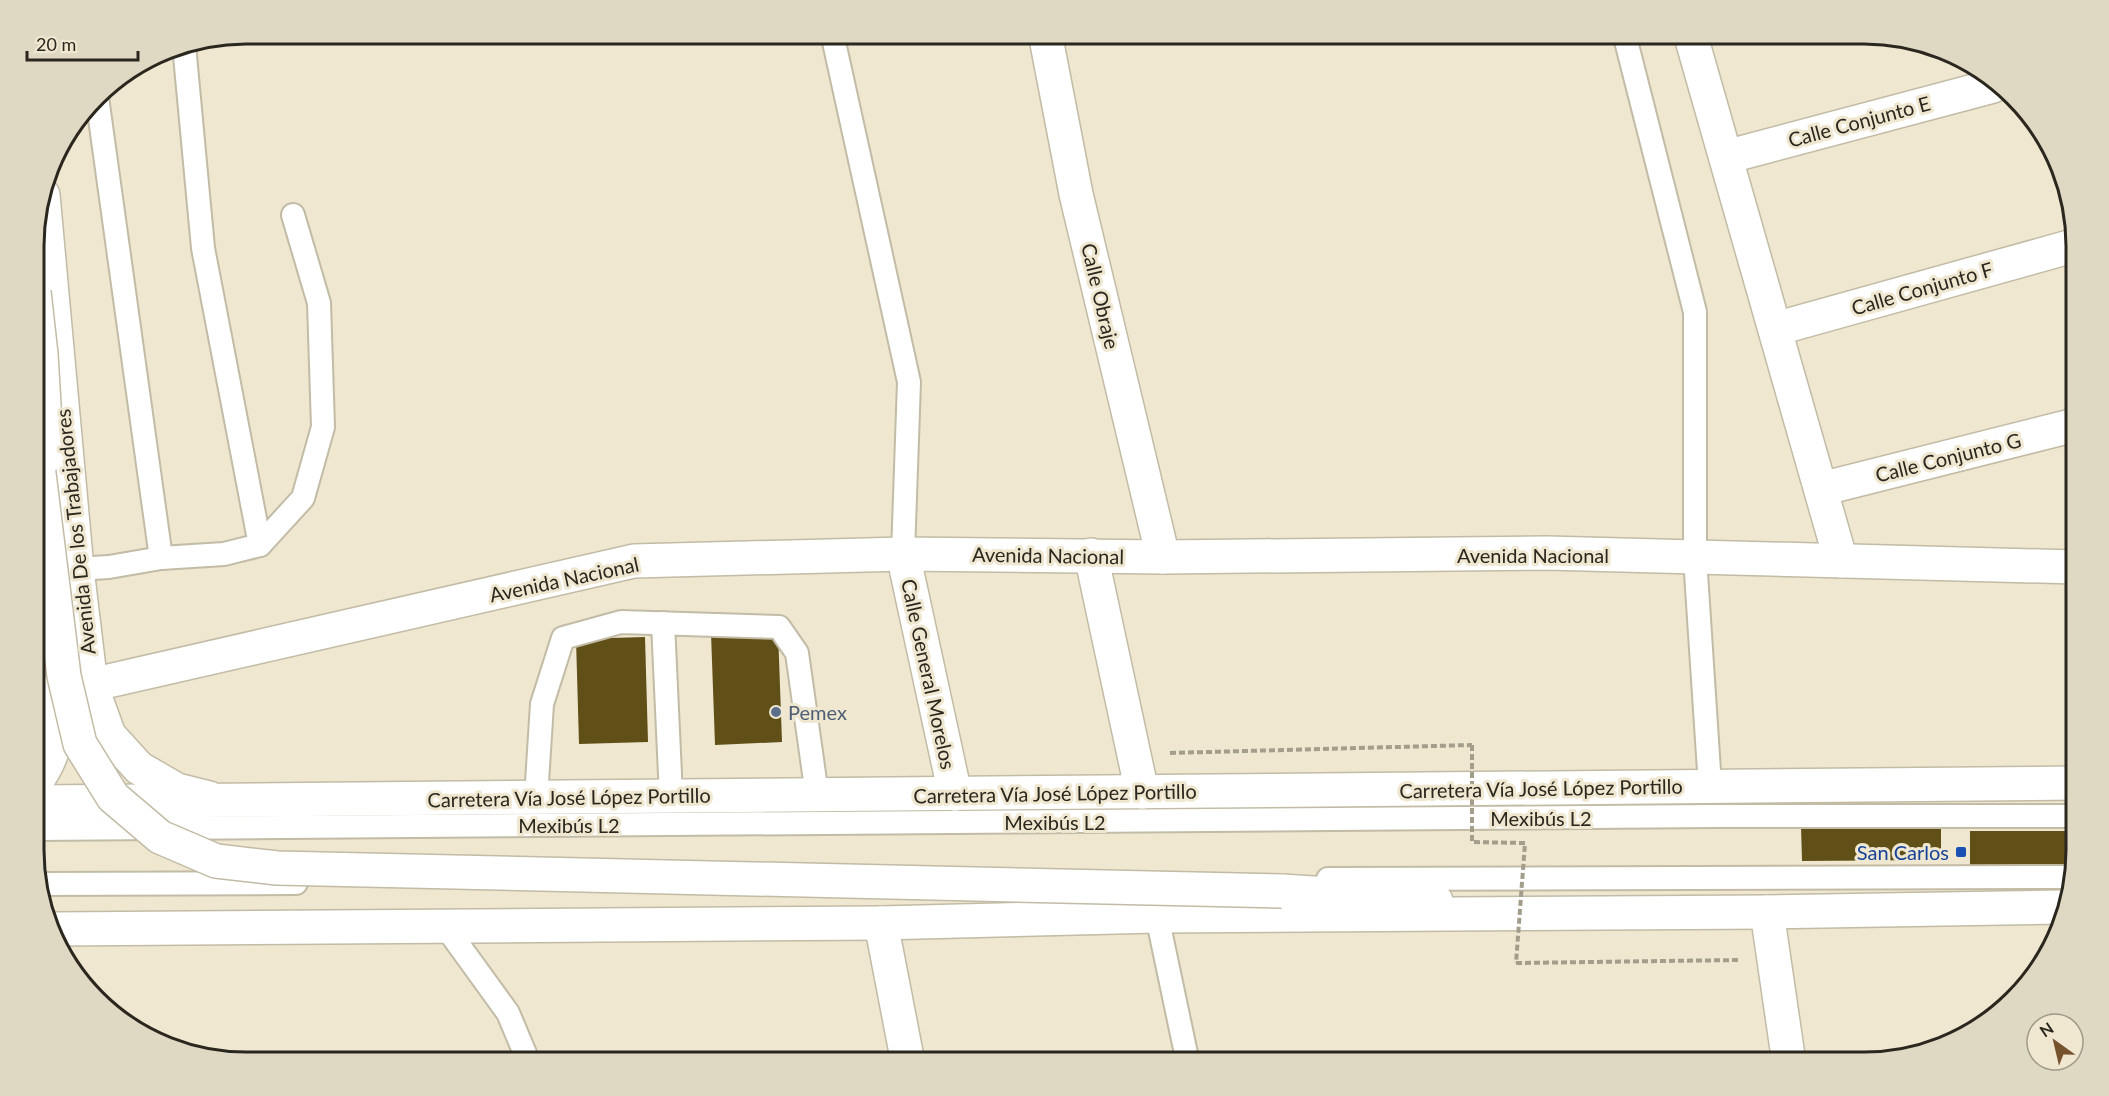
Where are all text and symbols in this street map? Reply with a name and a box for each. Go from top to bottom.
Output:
scale bar [27,24,138,62]
text: 20 m [36,33,76,55]
street label: Calle Conjunto E [1785,90,1933,152]
street label: Calle Obraje [1077,241,1125,351]
street label: Calle Conjunto F [1849,256,1995,320]
street label: Avenida De los Trabajadores [50,408,100,656]
street label: Calle Conjunto G [1873,427,2023,487]
street label: Avenida Nacional [972,542,1124,568]
street label: Avenida Nacional [1457,543,1609,567]
street label: Avenida Nacional [487,551,641,607]
street label: Calle General Morelos [897,577,961,771]
place label: Pemex [788,700,847,724]
marker: Pemex [769,705,783,719]
street label: Carretera Vía José López Portillo [1399,774,1683,802]
street label: Carretera Vía José López Portillo [913,779,1197,807]
street label: Carretera Vía José López Portillo [427,783,711,811]
street label: Mexibús L2 [1490,806,1592,830]
street label: Mexibús L2 [1004,810,1106,834]
street label: Mexibús L2 [518,813,620,837]
place label: San Carlos [1857,840,1949,864]
marker: San Carlos [1954,845,1968,859]
north arrow [2025,1012,2085,1072]
text: N [2036,1018,2057,1040]

